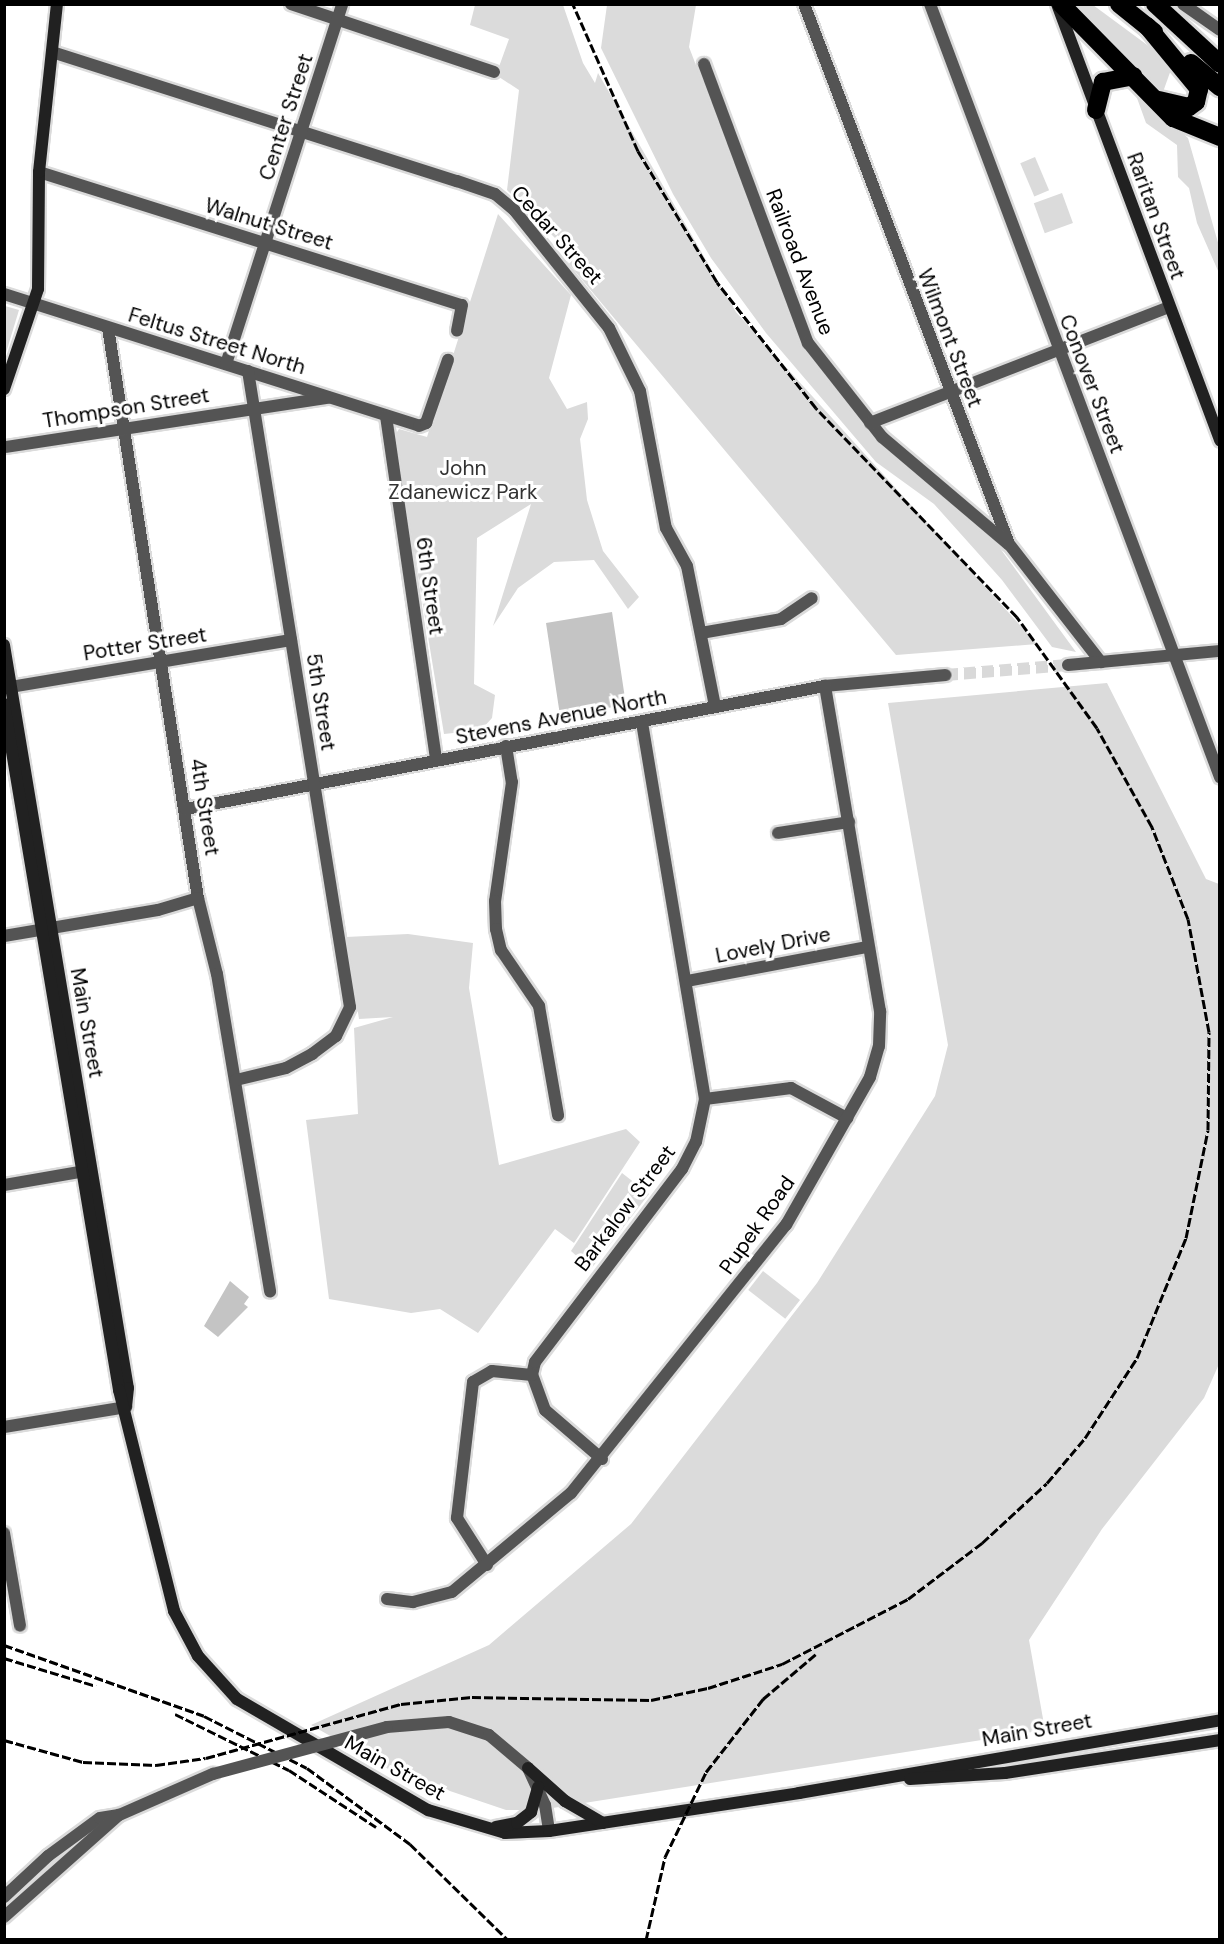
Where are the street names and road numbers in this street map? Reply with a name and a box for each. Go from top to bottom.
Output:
street label: Center Street [254,50,318,184]
street label: Raritan Street [1121,149,1191,283]
street label: Cedar Street [506,180,608,290]
street label: Railroad Avenue [761,185,839,339]
street label: Walnut Street [202,193,336,255]
street label: Wilmont Street [912,265,988,411]
street label: Feltus Street North [125,302,309,380]
street label: Conover Street [1054,311,1130,457]
street label: Thompson Street [41,382,211,434]
street label: 6th Street [411,535,449,637]
street label: Potter Street [82,622,208,666]
street label: 5th Street [301,652,341,752]
street label: Stevens Avenue North [453,684,669,750]
street label: 4th Street [185,757,225,857]
street label: Lovely Drive [713,921,833,969]
street label: Main Street [65,966,109,1080]
street label: Barkalow Street [569,1140,681,1276]
street label: Pupek Road [714,1171,800,1279]
street label: Main Street [980,1708,1094,1752]
street label: Main Street [340,1730,450,1806]

